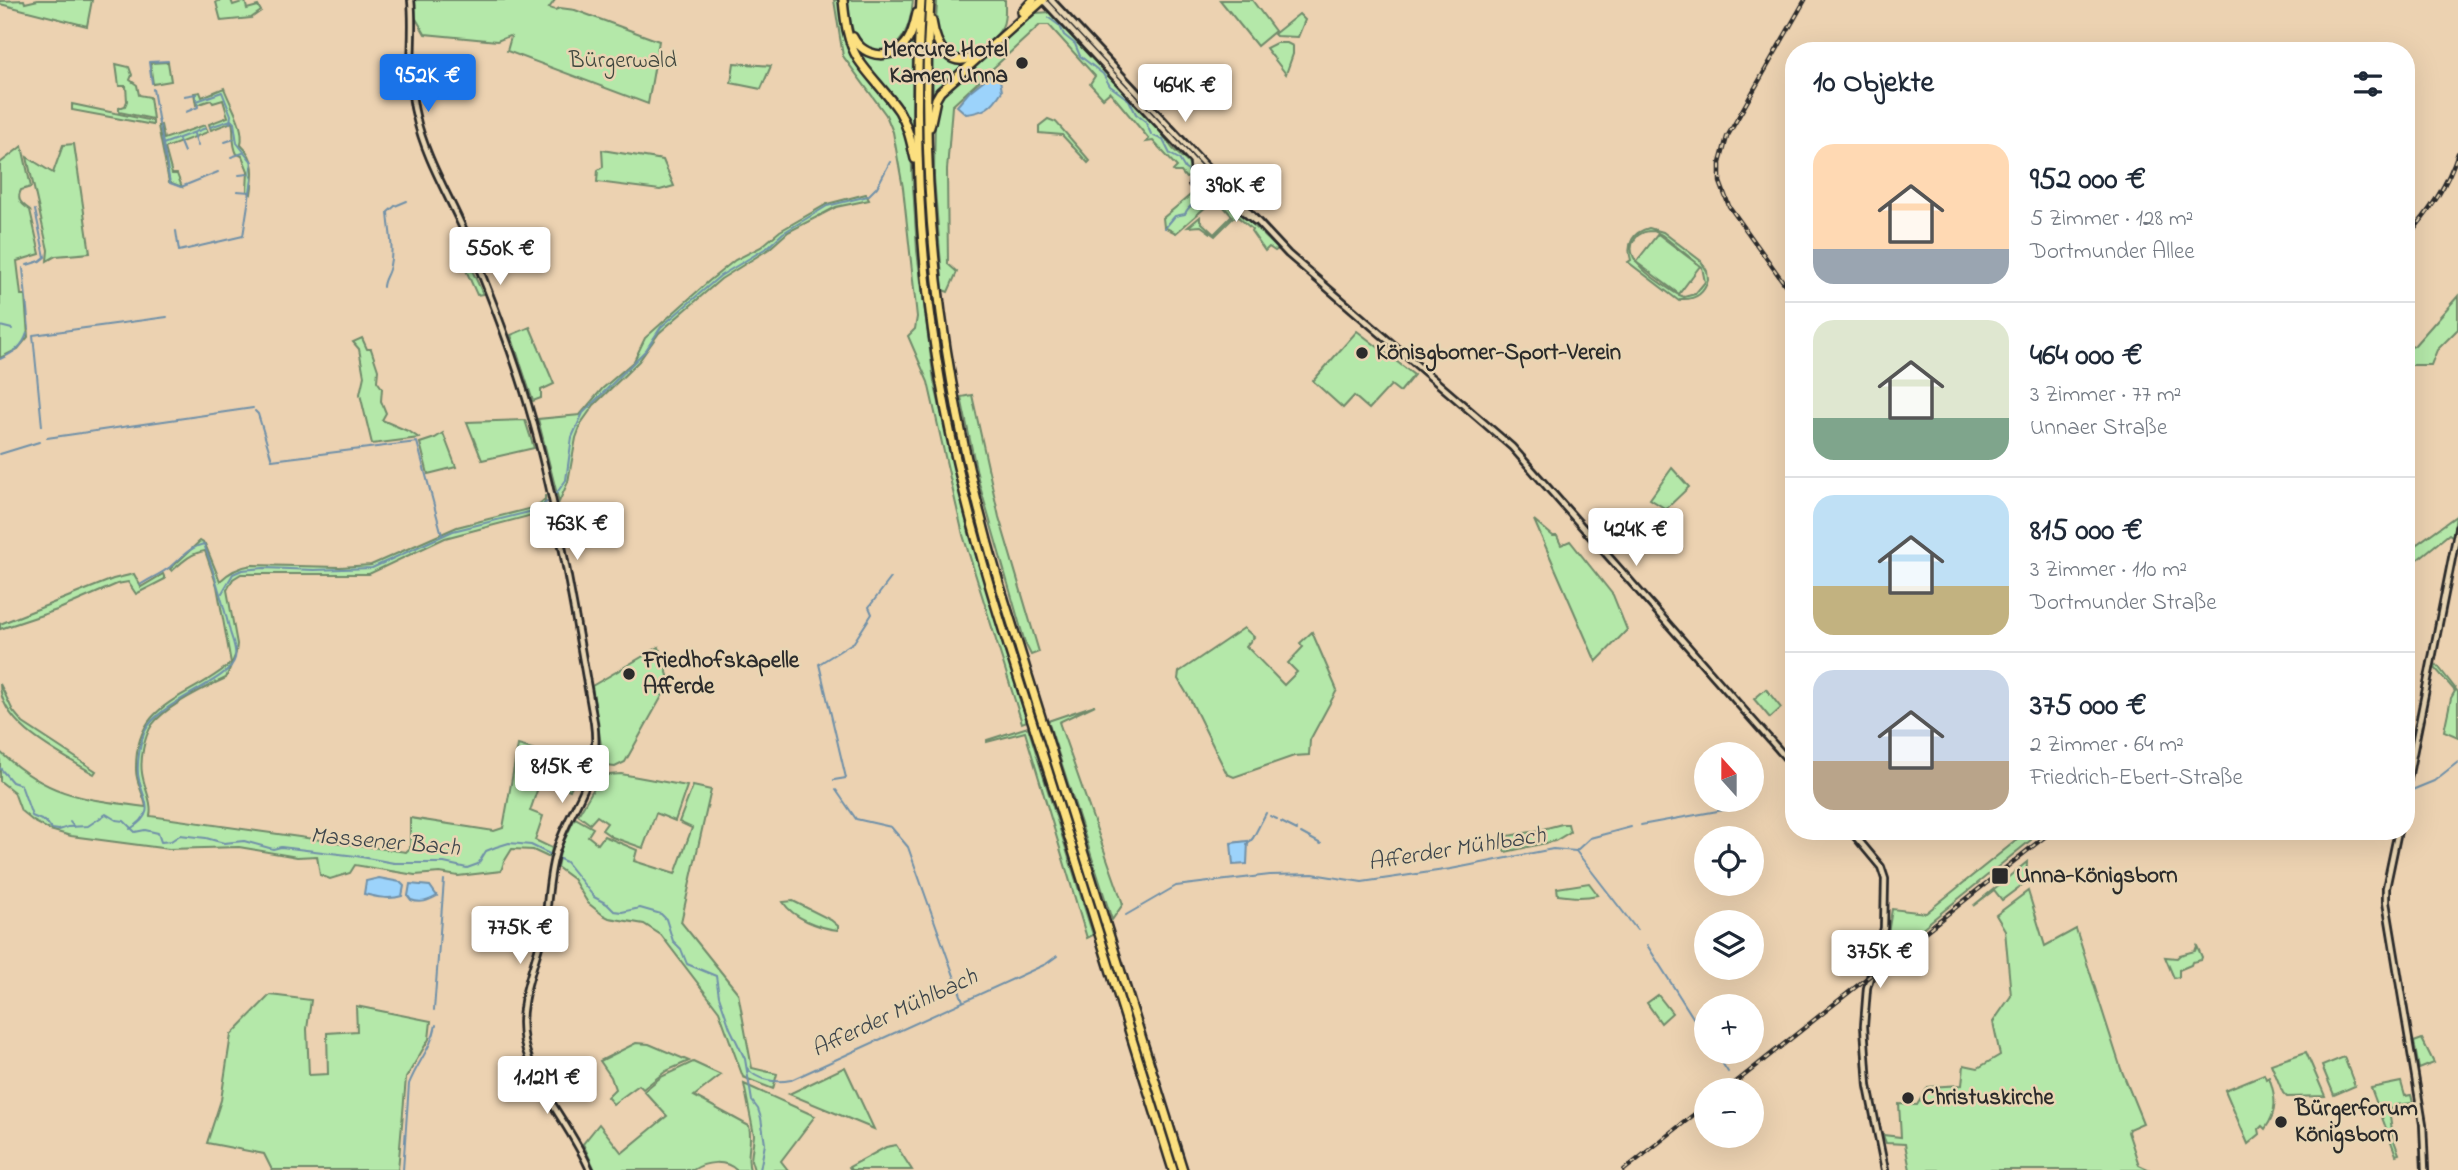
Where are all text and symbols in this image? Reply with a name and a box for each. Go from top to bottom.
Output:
place label: Mercure Hotel Kamen Unna [883,34,1008,93]
park label: Bürgerwald [568,45,677,79]
pin: 952K € [371,54,485,114]
marker: Mercure Hotel Kamen Unna [1014,55,1030,71]
text: 952K € [396,60,460,93]
text: 10 Objekte [1813,62,1934,106]
pin: 464K € [1128,64,1242,124]
icon: filters [2349,65,2387,103]
text: 464K € [1154,70,1216,103]
text: 952 000 € [2030,159,2146,203]
pin: 390K € [1179,164,1293,224]
text: 390K € [1206,170,1266,203]
icon: home [1869,172,1953,256]
text: 5 Zimmer · 128 m² [2030,203,2193,236]
pin: 550K € [443,228,557,287]
text: 550K € [465,233,535,266]
text: Dortmunder Allee [2030,236,2195,269]
text: 464 000 € [2030,335,2143,379]
place label: Könisgborner-Sport-Verein [1376,337,1621,372]
marker: Könisgborner-Sport-Verein [1354,345,1370,361]
icon: home [1869,348,1953,432]
text: 3 Zimmer · 77 m² [2030,379,2181,412]
text: Unnaer Straße [2030,412,2167,445]
pin: 763K € [520,503,634,562]
text: 763K € [546,508,608,541]
pin: 424K € [1579,508,1693,568]
text: 815 000 € [2030,510,2143,554]
text: 424K € [1604,514,1668,547]
icon: home [1869,523,1953,607]
text: 3 Zimmer · 110 m² [2030,554,2187,587]
text: Dortmunder Straße [2030,587,2216,620]
place label: Friedhofskapelle Afferde [642,645,800,704]
marker: Friedhofskapelle Afferde [621,666,637,682]
text: 375 000 € [2030,685,2147,729]
icon: home [1869,698,1953,782]
text: 2 Zimmer · 64 m² [2030,729,2184,762]
north arrow [1694,742,1764,812]
map controls [1694,742,1764,1148]
pin: 815K € [505,746,619,805]
text: 815K € [531,751,593,784]
text: Friedrich-Ebert-Straße [2030,762,2243,795]
water label: Massener Bach [309,819,462,867]
water label: Afferder Mühlbach [1366,819,1549,881]
button: locate [1694,826,1764,896]
place label: Unna-Königsborn [2016,860,2177,895]
marker: Unna-Königsborn [1990,866,2010,886]
pin: 775K € [463,906,577,966]
button: layers [1694,910,1764,980]
text: 775K € [487,912,553,945]
pin: 375K € [1823,930,1937,990]
text: 375K € [1847,936,1913,969]
water label: Afferder Mühlbach [806,960,984,1068]
button: + [1694,994,1764,1064]
pin: 1.12M € [482,1056,612,1116]
text: 1.12M € [514,1062,580,1095]
button: − [1694,1078,1764,1148]
place label: Christuskirche [1922,1082,2055,1115]
marker: Christuskirche [1900,1090,1916,1106]
place label: Bürgerforum Königsborn [2294,1093,2418,1154]
marker: Bürgerforum Königsborn [2273,1114,2289,1130]

